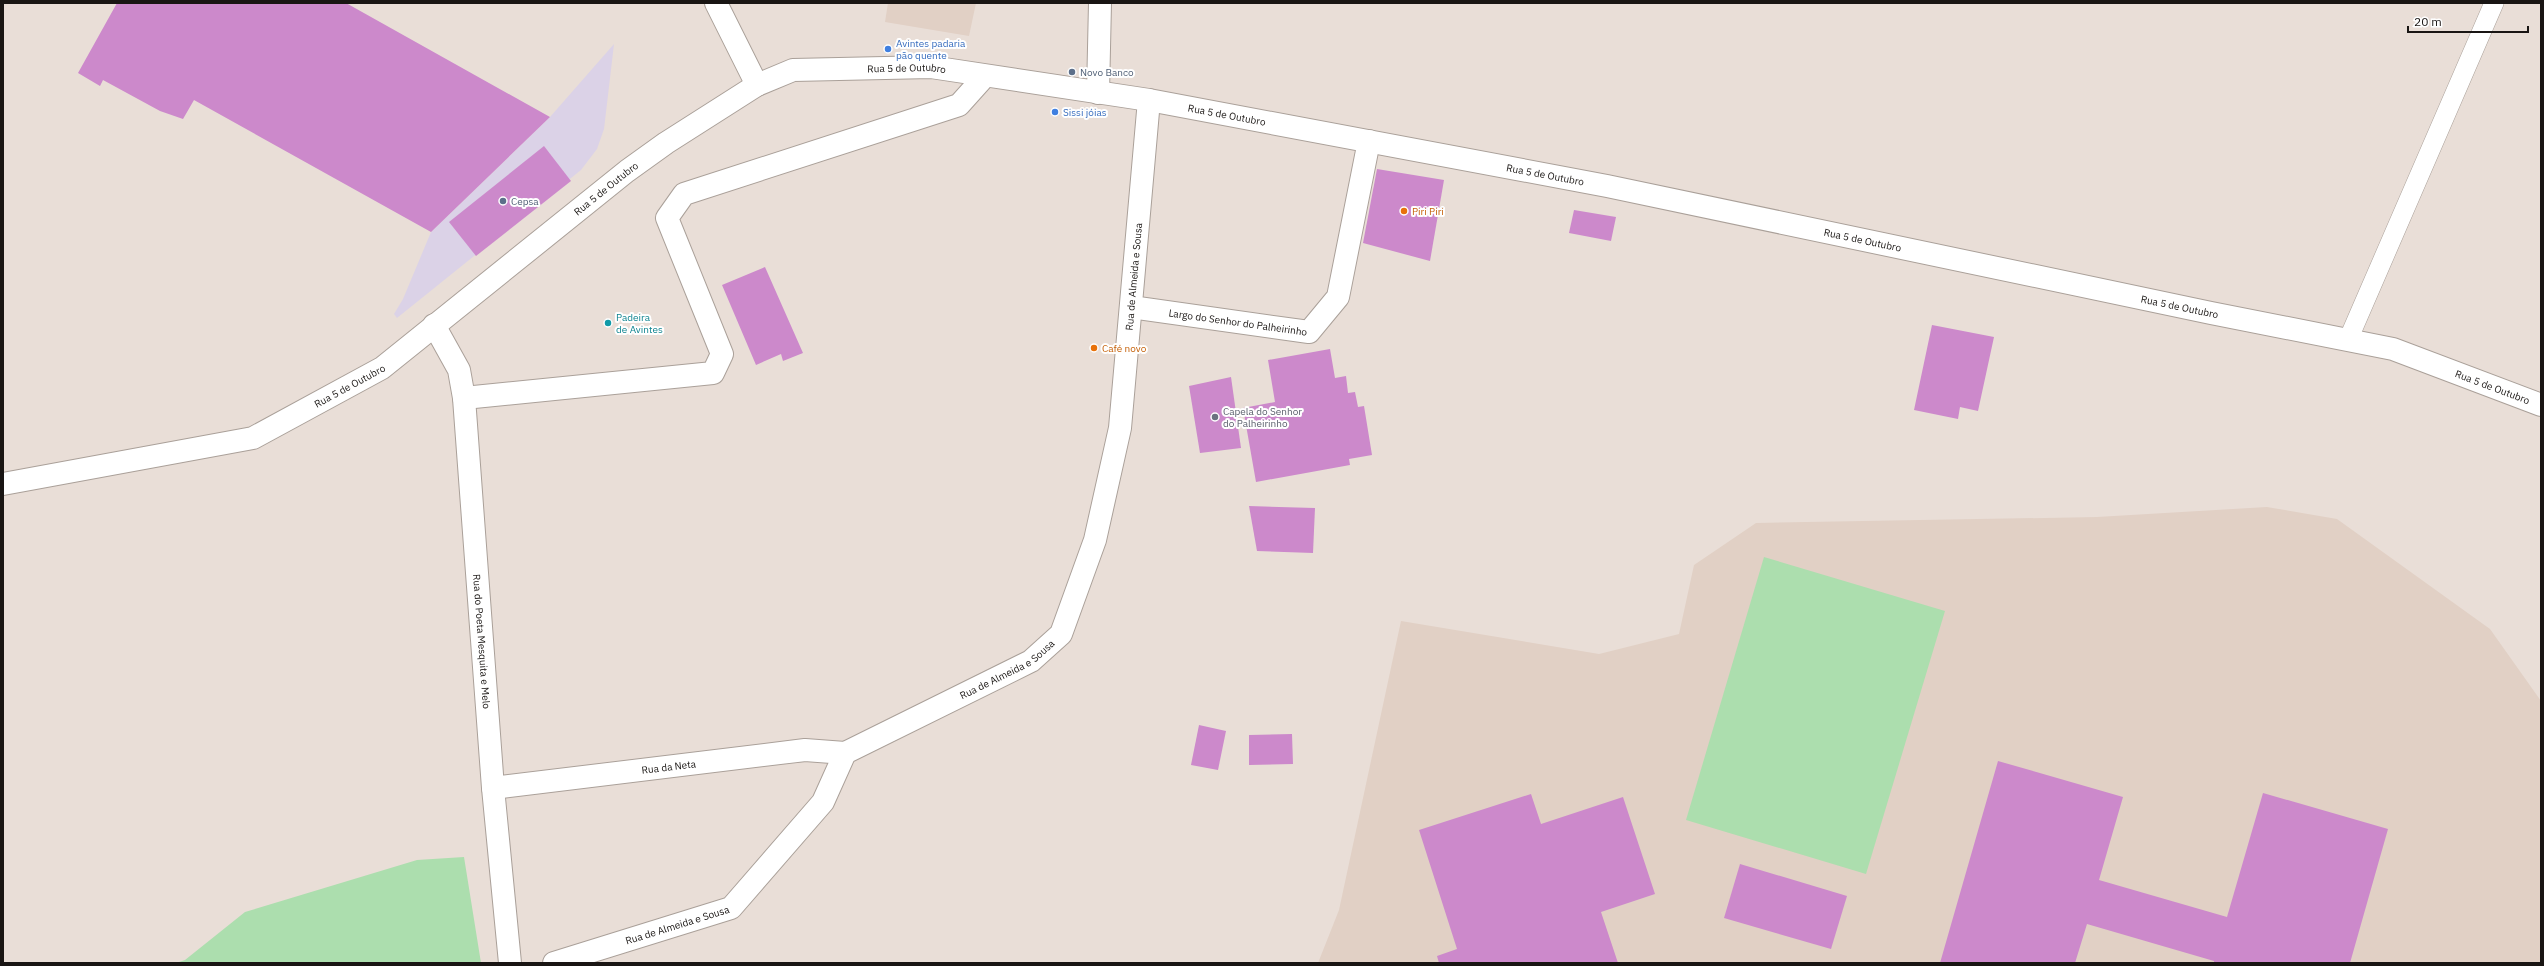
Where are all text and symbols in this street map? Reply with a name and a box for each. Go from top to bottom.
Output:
scale bar [2408,8,2528,34]
text: 20 m [2414,14,2442,29]
place label: Avintes padaria pão quente [896,37,966,62]
marker: Avintes padaria pão quente [883,44,893,54]
street label: Rua 5 de Outubro [867,61,947,76]
place label: Novo Banco [1080,66,1134,79]
marker: Novo Banco [1067,67,1077,77]
street label: Rua 5 de Outubro [1187,101,1267,129]
place label: Sissi jóias [1063,106,1107,119]
marker: Sissi jóias [1050,107,1060,117]
street label: Rua 5 de Outubro [571,159,641,218]
street label: Rua 5 de Outubro [1505,161,1586,189]
place label: Cepsa [511,195,539,208]
marker: Cepsa [498,196,508,206]
place label: Piri Piri [1412,205,1444,218]
marker: Piri Piri [1399,206,1409,216]
street label: Rua de Almeida e Sousa [1123,222,1145,331]
street label: Rua 5 de Outubro [1823,226,1903,255]
street label: Rua 5 de Outubro [2140,292,2220,321]
street label: Largo do Senhor do Palheirinho [1168,306,1308,339]
place label: Padeira de Avintes [616,311,663,336]
marker: Padeira de Avintes [603,318,613,328]
place label: Café novo [1102,342,1147,355]
marker: Café novo [1089,343,1099,353]
street label: Rua 5 de Outubro [312,361,388,411]
street label: Rua 5 de Outubro [2453,367,2532,407]
place label: Capela do Senhor do Palheirinho [1223,405,1302,430]
marker: Capela do Senhor do Palheirinho [1210,412,1220,422]
street label: Rua do Poeta Mesquita e Melo [470,573,493,710]
street label: Rua de Almeida e Sousa [958,637,1058,702]
street label: Rua da Neta [641,757,697,777]
street label: Rua de Almeida e Sousa [624,903,732,947]

